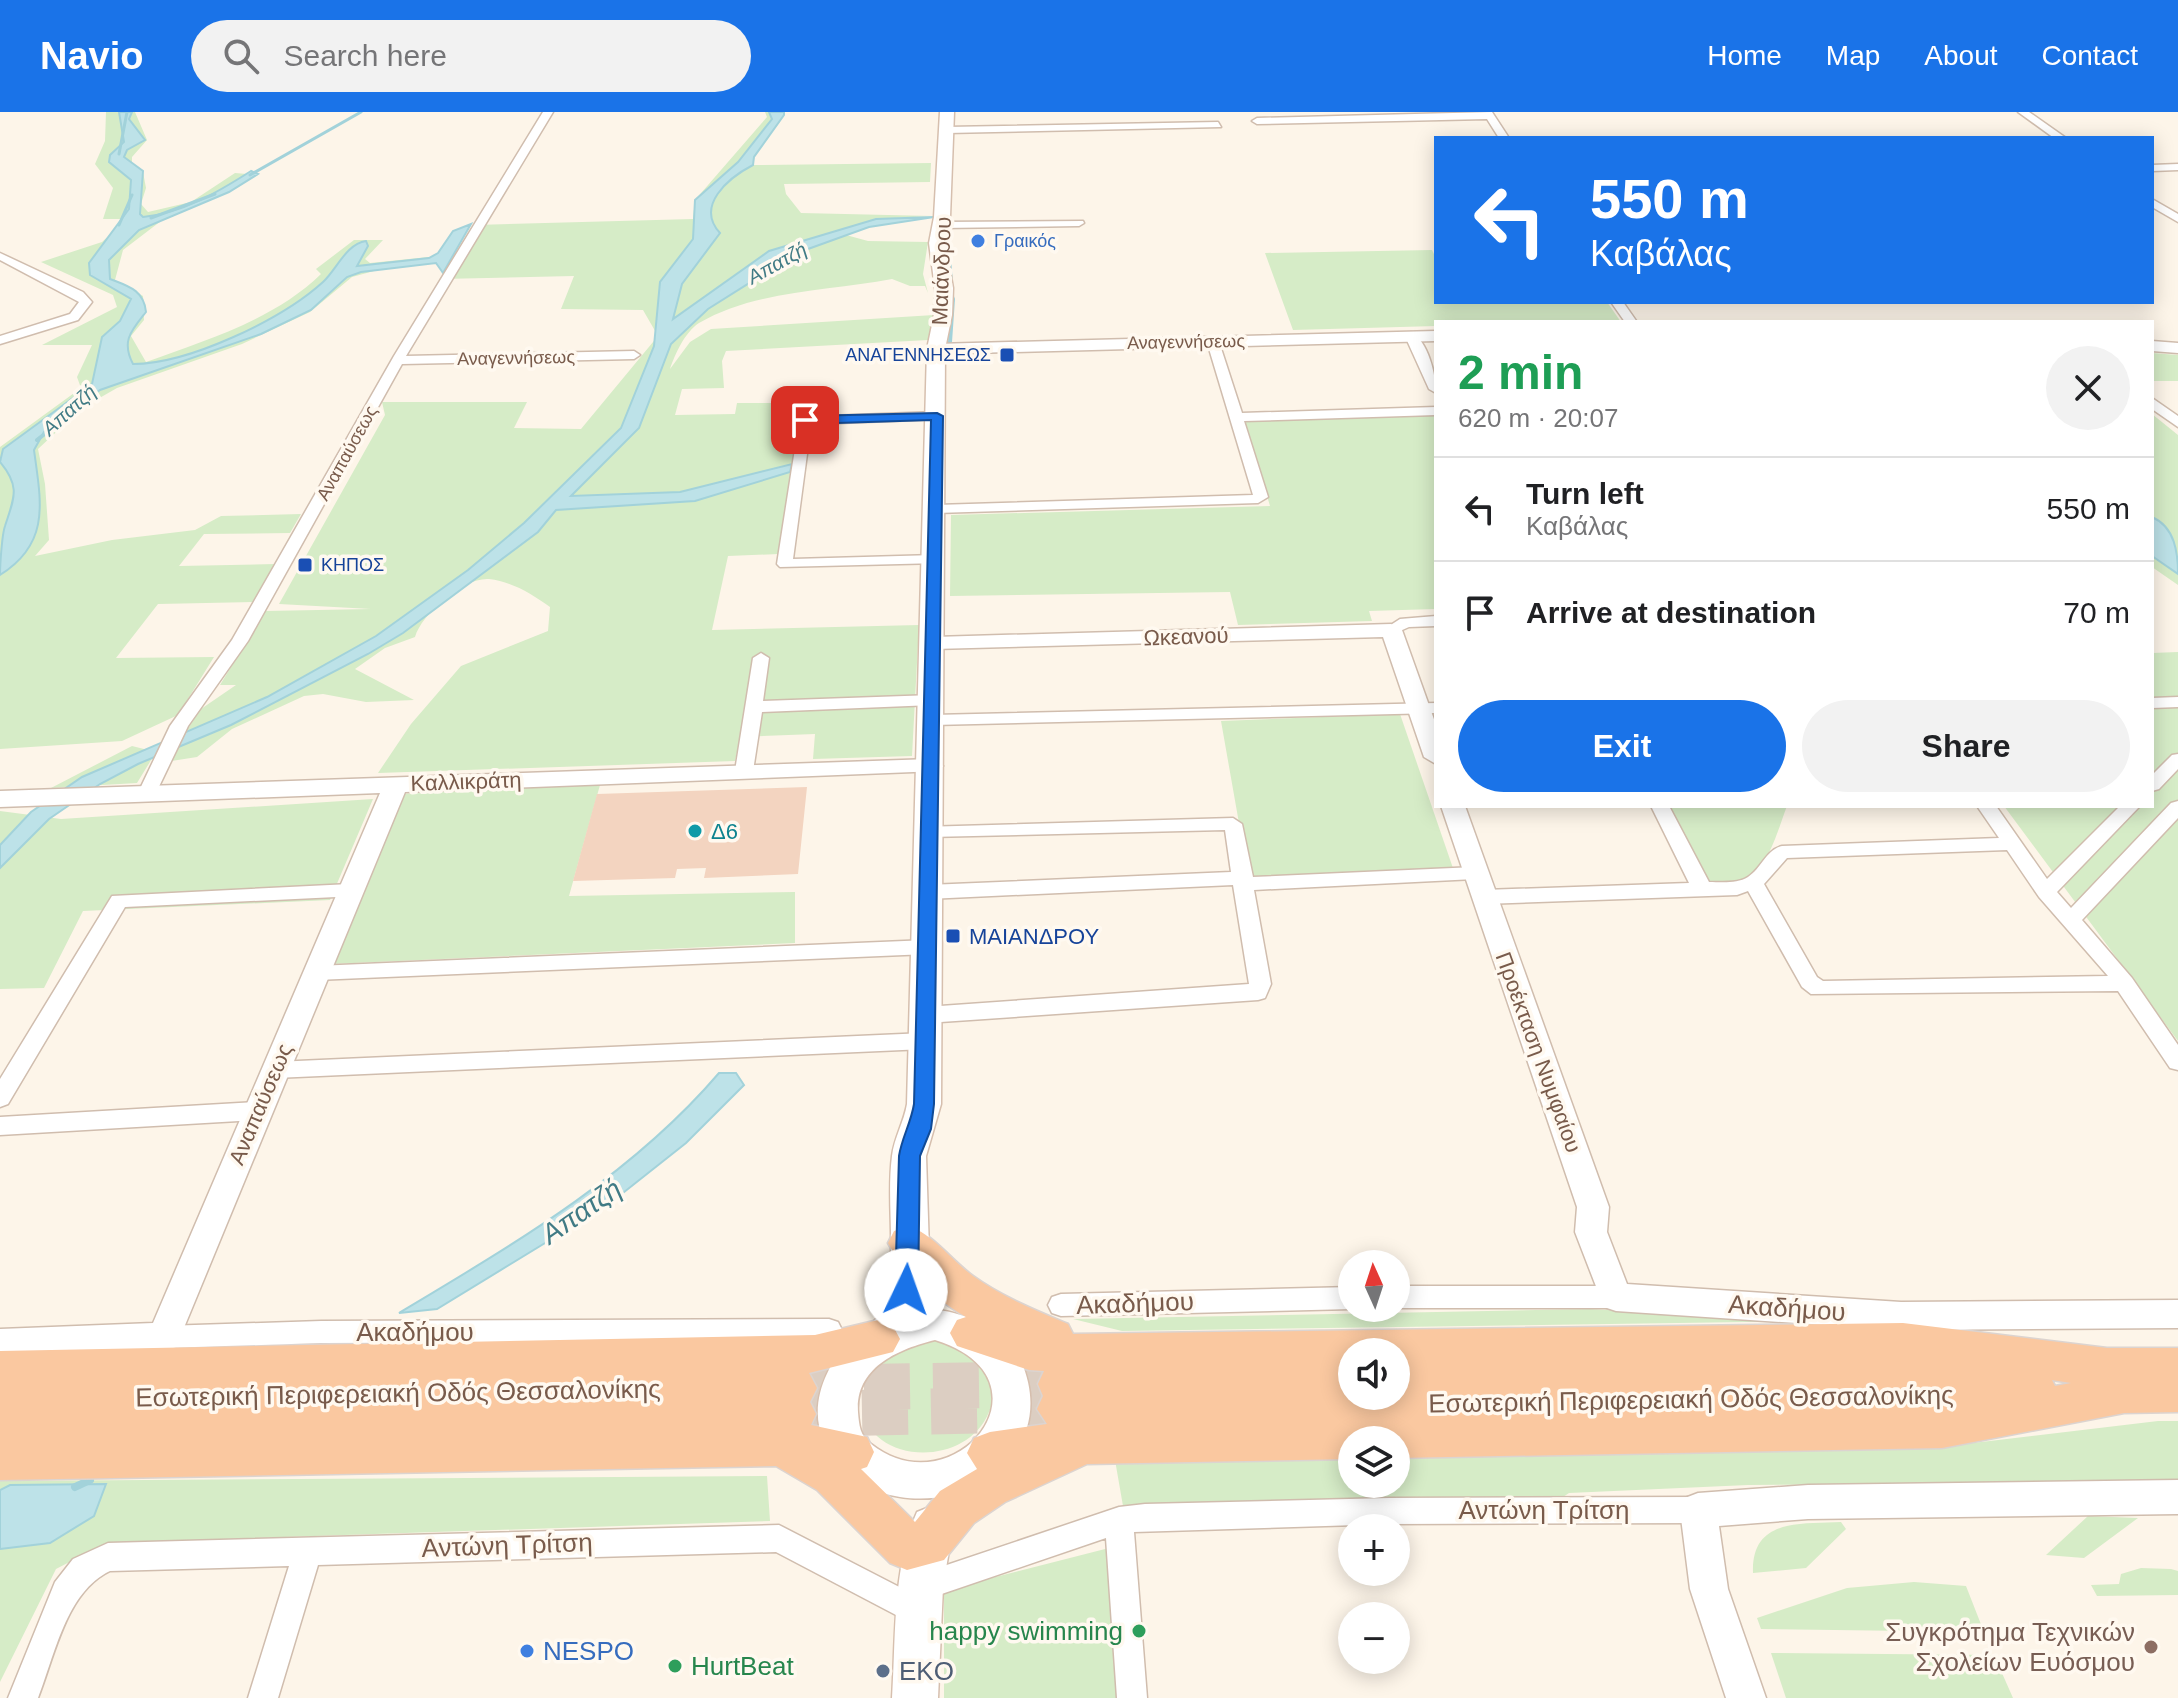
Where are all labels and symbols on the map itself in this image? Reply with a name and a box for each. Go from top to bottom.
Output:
street label: Μαιάνδρου [927,216,956,326]
place label: Γραικός [994,231,1056,251]
marker: Γραικός [969,232,987,250]
water label: Απατζή [743,238,810,289]
street label: Αναγεννήσεως [1127,331,1245,353]
place label: ΑΝΑΓΕΝΝΗΣΕΩΣ [845,345,991,365]
marker: ΑΝΑΓΕΝΝΗΣΕΩΣ [998,346,1016,364]
street label: Αναγεννήσεως [457,347,575,369]
water label: Απατζή [37,380,100,440]
pin [771,386,839,454]
street label: Αναπαύσεως [313,402,381,504]
place label: ΚΗΠΟΣ [321,555,384,575]
marker: ΚΗΠΟΣ [296,556,314,574]
street label: Ωκεανού [1143,623,1229,650]
street label: Καλλικράτη [410,767,522,796]
place label: Δ6 [711,819,738,844]
marker: Δ6 [686,822,704,840]
place label: ΜΑΙΑΝΔΡΟΥ [969,924,1099,949]
marker: ΜΑΙΑΝΔΡΟΥ [944,927,962,945]
street label: Προέκταση Νυμφαίου [1491,949,1586,1156]
street label: Αναπαύσεως [224,1040,297,1168]
water label: Απατζή [534,1173,627,1251]
position arrow [864,1248,948,1332]
north arrow [1338,1250,1410,1322]
street label: Ακαδήμου [1076,1286,1194,1320]
street label: Ακαδήμου [1727,1289,1847,1327]
street label: Ακαδήμου [356,1317,474,1347]
street label: Εσωτερική Περιφερειακή Οδός Θεσσαλονίκης [135,1373,661,1413]
street label: Εσωτερική Περιφερειακή Οδός Θεσσαλονίκης [1428,1379,1954,1419]
street label: Αντώνη Τρίτση [1458,1495,1630,1525]
street label: Αντώνη Τρίτση [421,1527,593,1563]
place label: happy swimming [929,1616,1123,1646]
place label: Συγκρότημα Τεχνικών Σχολείων Ευόσμου [1885,1617,2135,1677]
marker: happy swimming [1130,1622,1148,1640]
place label: NESPO [543,1636,634,1666]
marker: Συγκρότημα Τεχνικών Σχολείων Ευόσμου [2142,1638,2160,1656]
marker: NESPO [518,1642,536,1660]
place label: HurtBeat [691,1651,794,1681]
place label: EKO [899,1656,954,1686]
marker: HurtBeat [666,1657,684,1675]
marker: EKO [874,1662,892,1680]

